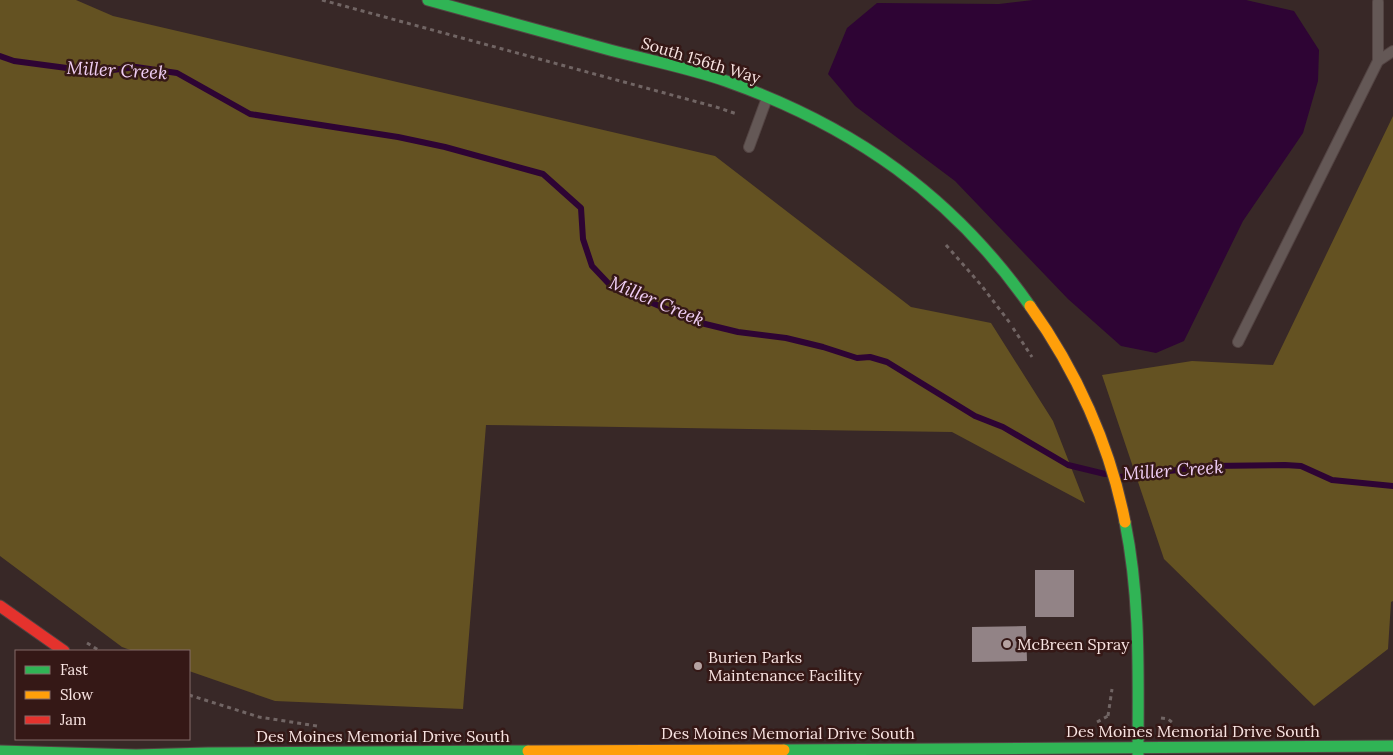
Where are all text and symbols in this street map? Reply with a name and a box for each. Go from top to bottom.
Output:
street label: South 156th Way [639,32,764,88]
water label: Miller Creek [66,56,168,84]
water label: Miller Creek [606,271,708,331]
water label: Miller Creek [1122,455,1224,485]
place label: McBreen Spray [1017,634,1130,654]
marker: McBreen Spray [1001,638,1013,650]
place label: Burien Parks Maintenance Facility [708,647,863,685]
legend [15,650,190,740]
text: Fast [60,660,88,679]
marker: Burien Parks Maintenance Facility [692,660,704,672]
text: Slow [60,685,93,704]
text: Jam [59,710,87,729]
street label: Des Moines Memorial Drive South [1066,721,1320,741]
street label: Des Moines Memorial Drive South [661,723,915,743]
street label: Des Moines Memorial Drive South [256,726,510,746]

